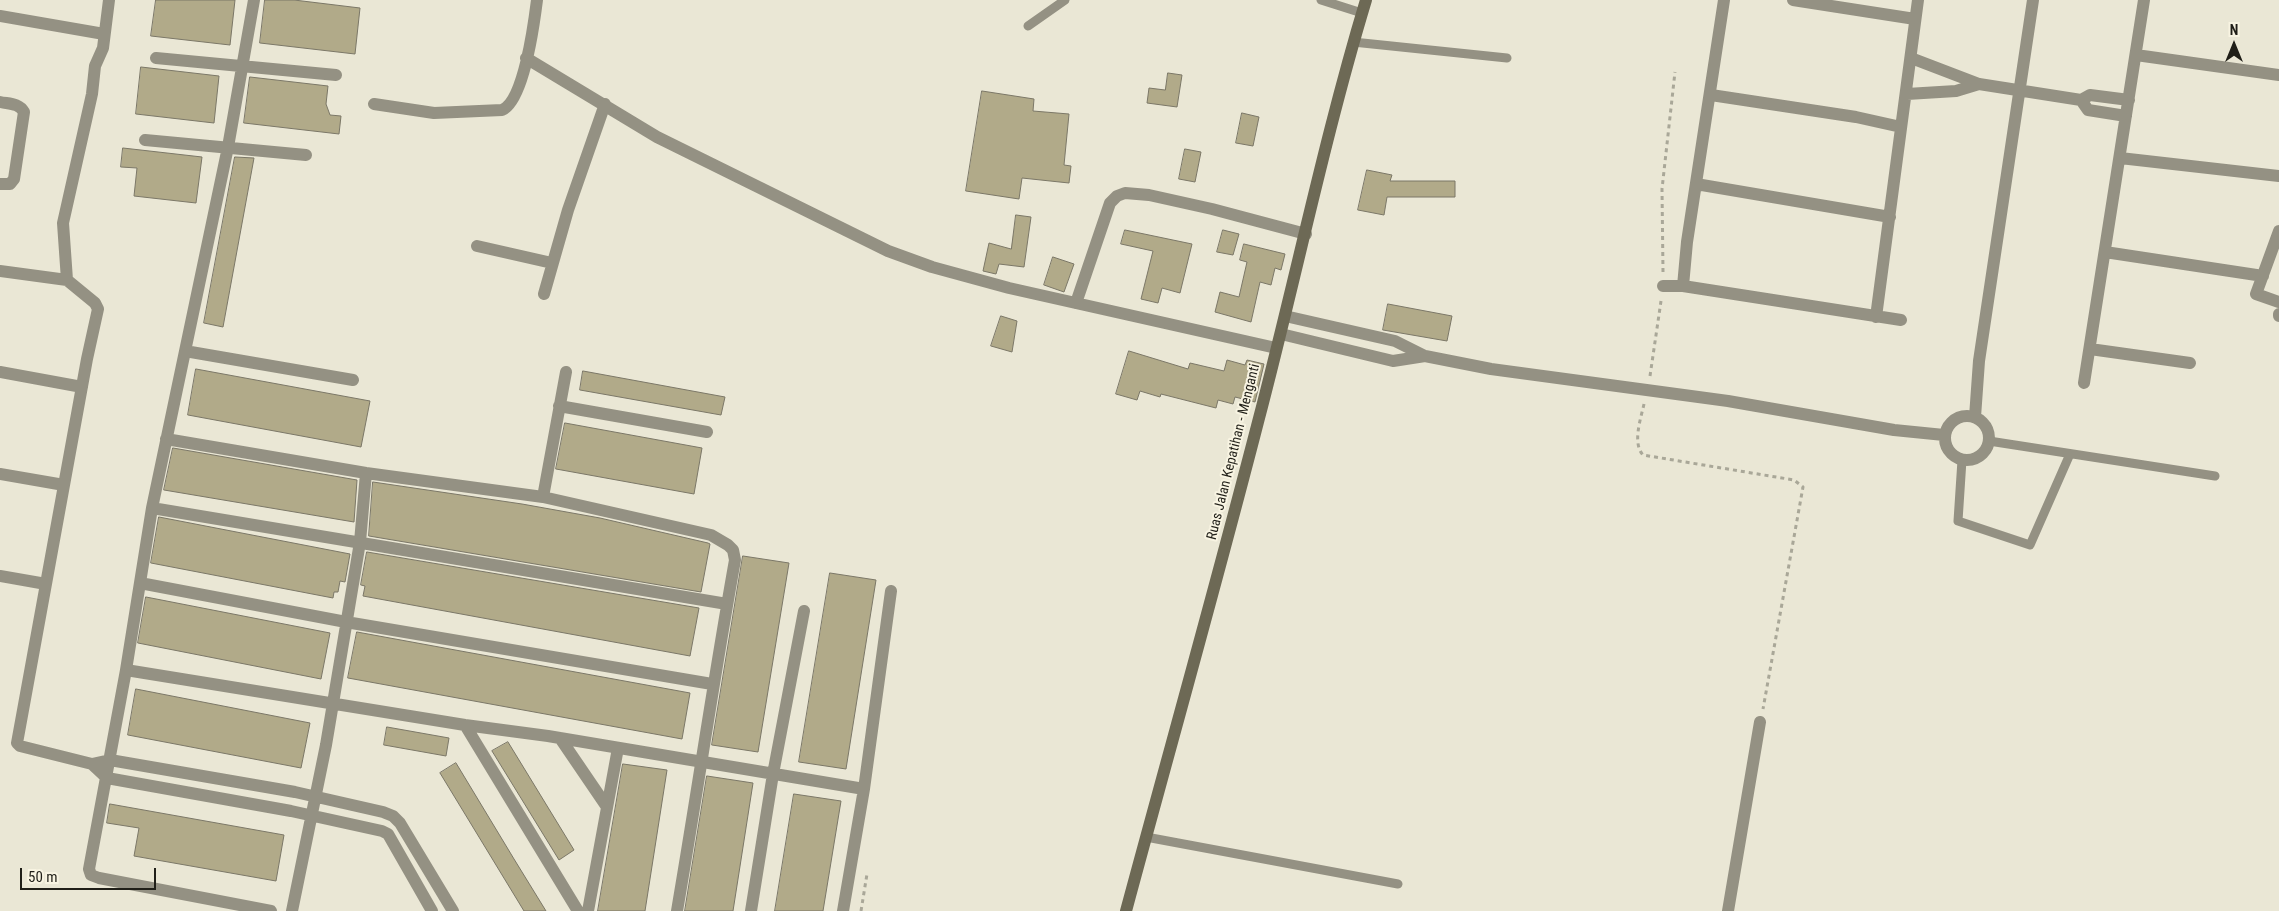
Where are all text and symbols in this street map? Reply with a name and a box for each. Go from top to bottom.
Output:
north arrow [2209,20,2259,70]
text: N [2230,22,2238,38]
street label: Ruas Jalan Kepatihan - Menganti [1204,362,1264,542]
scale bar [22,858,159,890]
text: 50 m [28,868,58,886]

